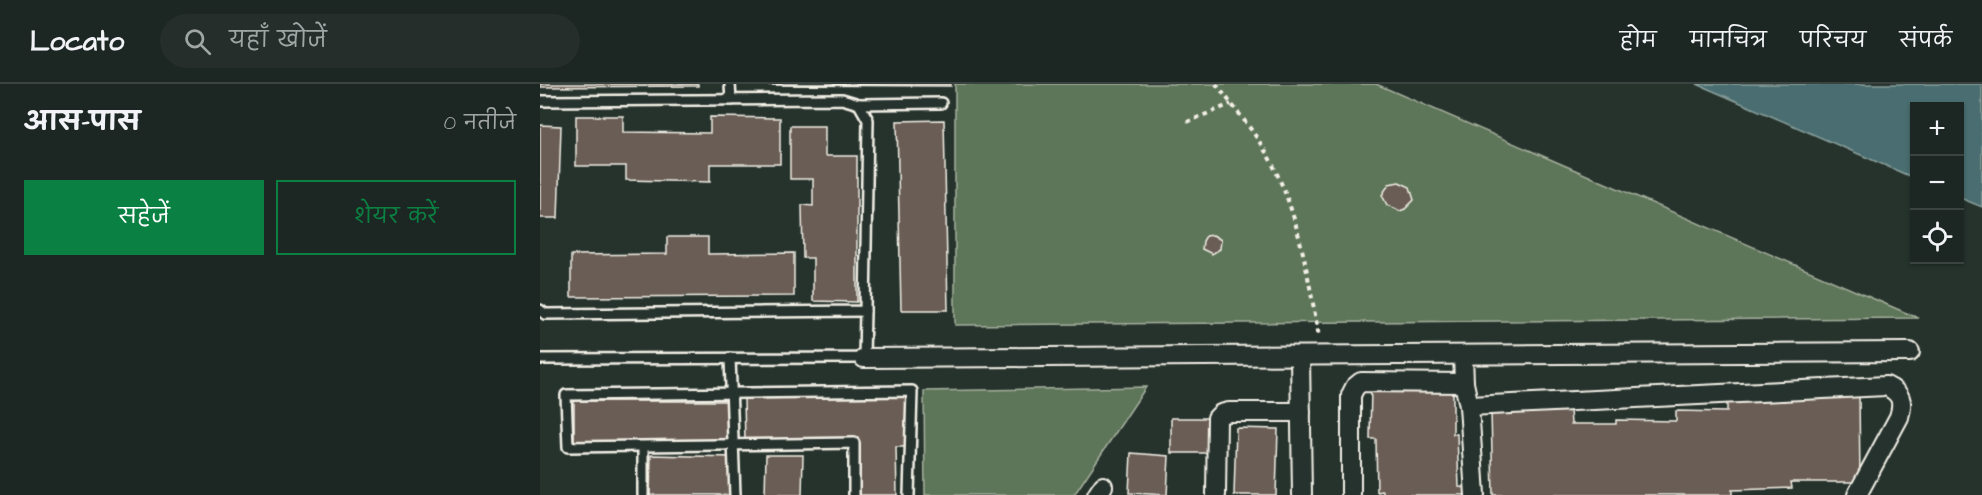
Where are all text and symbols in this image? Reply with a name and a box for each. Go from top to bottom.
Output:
search box [160,14,580,68]
text: Locato [30,22,124,61]
icon: search [181,25,214,58]
text: यहाँ खोजें [229,25,327,56]
text: होम [1620,26,1657,55]
text: मानचित्र [1690,26,1767,55]
text: परिचय [1800,26,1866,55]
text: संपर्क [1899,26,1952,55]
map controls [1910,102,1964,264]
button: + [1910,102,1964,156]
text: आस-पास [24,104,140,140]
text: 0 नतीजे [444,109,516,137]
button: − [1910,156,1964,210]
button: सहेजें [24,180,264,255]
button: शेयर करें [276,180,516,255]
button: locate [1910,210,1964,264]

